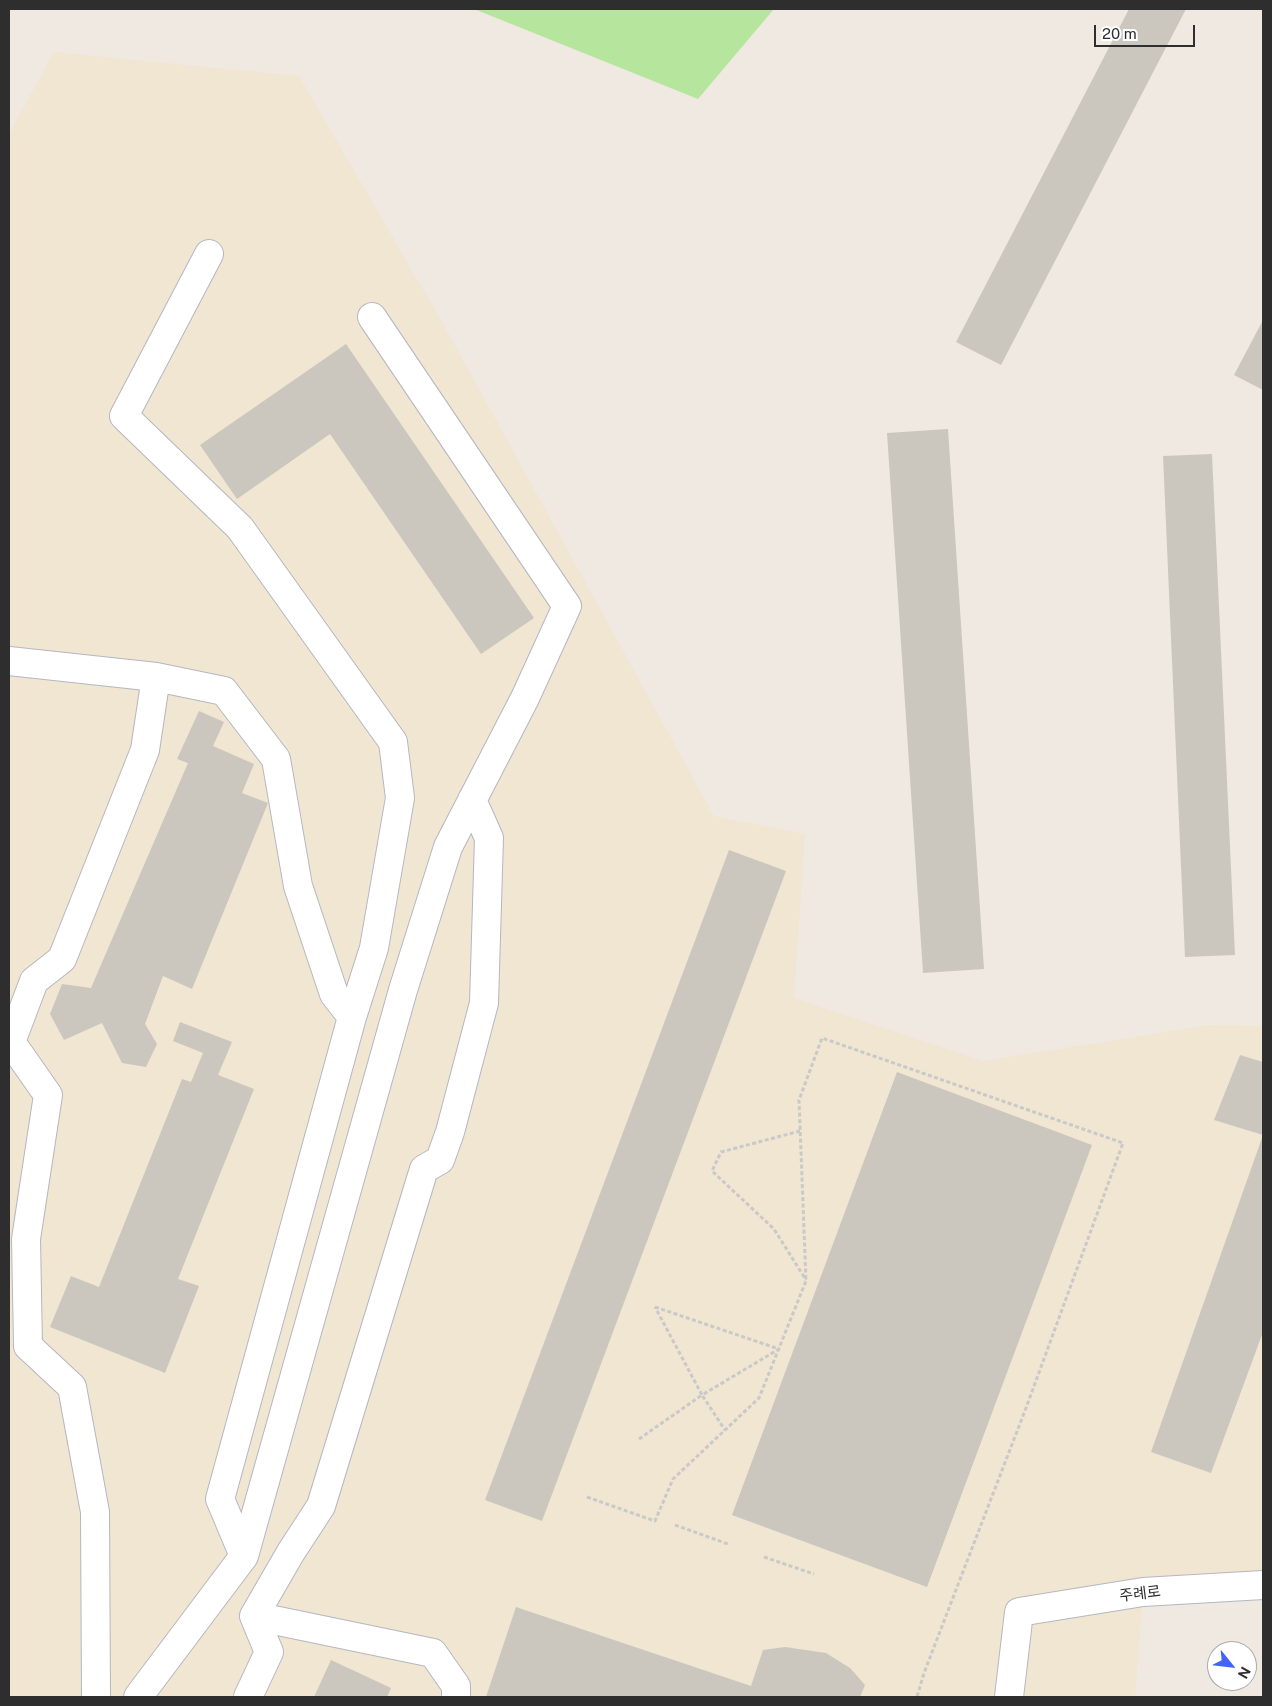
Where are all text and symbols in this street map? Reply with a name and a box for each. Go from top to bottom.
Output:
scale bar [1097,15,1198,47]
text: 20 m [1102,25,1137,42]
street label: 주례로 [1118,1583,1162,1605]
north arrow [1207,1641,1257,1691]
text: N [1235,1664,1254,1681]

